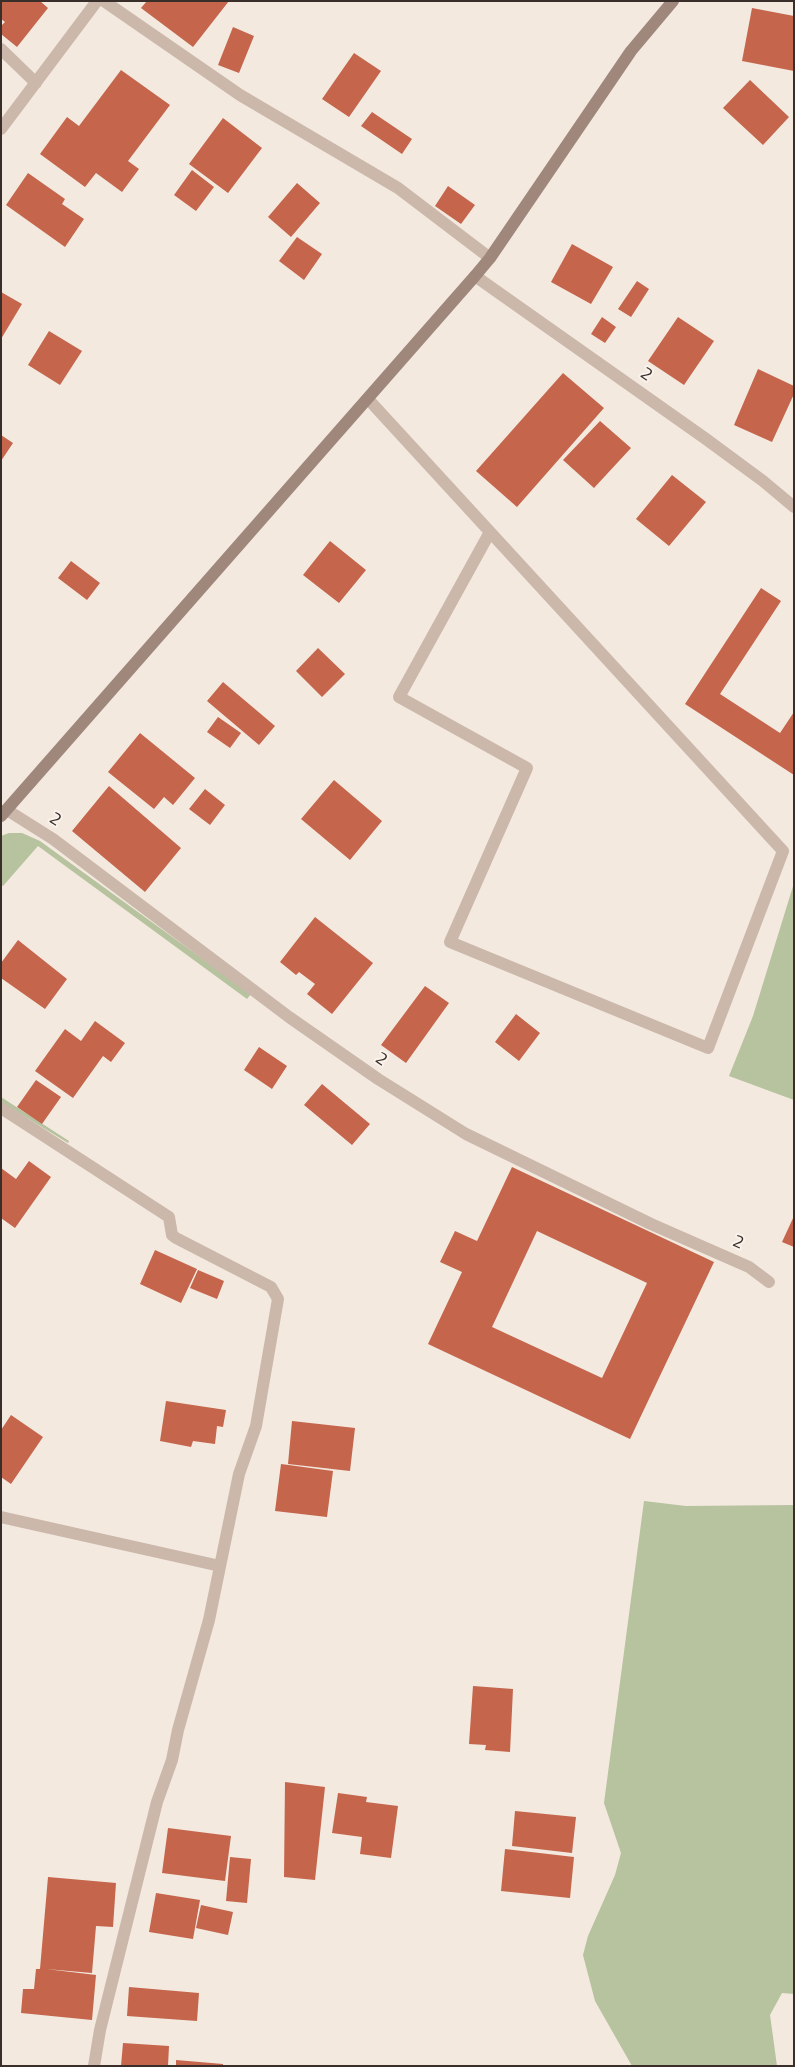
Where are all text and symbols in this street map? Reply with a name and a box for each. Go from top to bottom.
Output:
street label: 2 [636,363,656,387]
street label: 2 [45,808,65,832]
street label: 2 [371,1048,391,1072]
street label: 2 [729,1231,747,1255]

